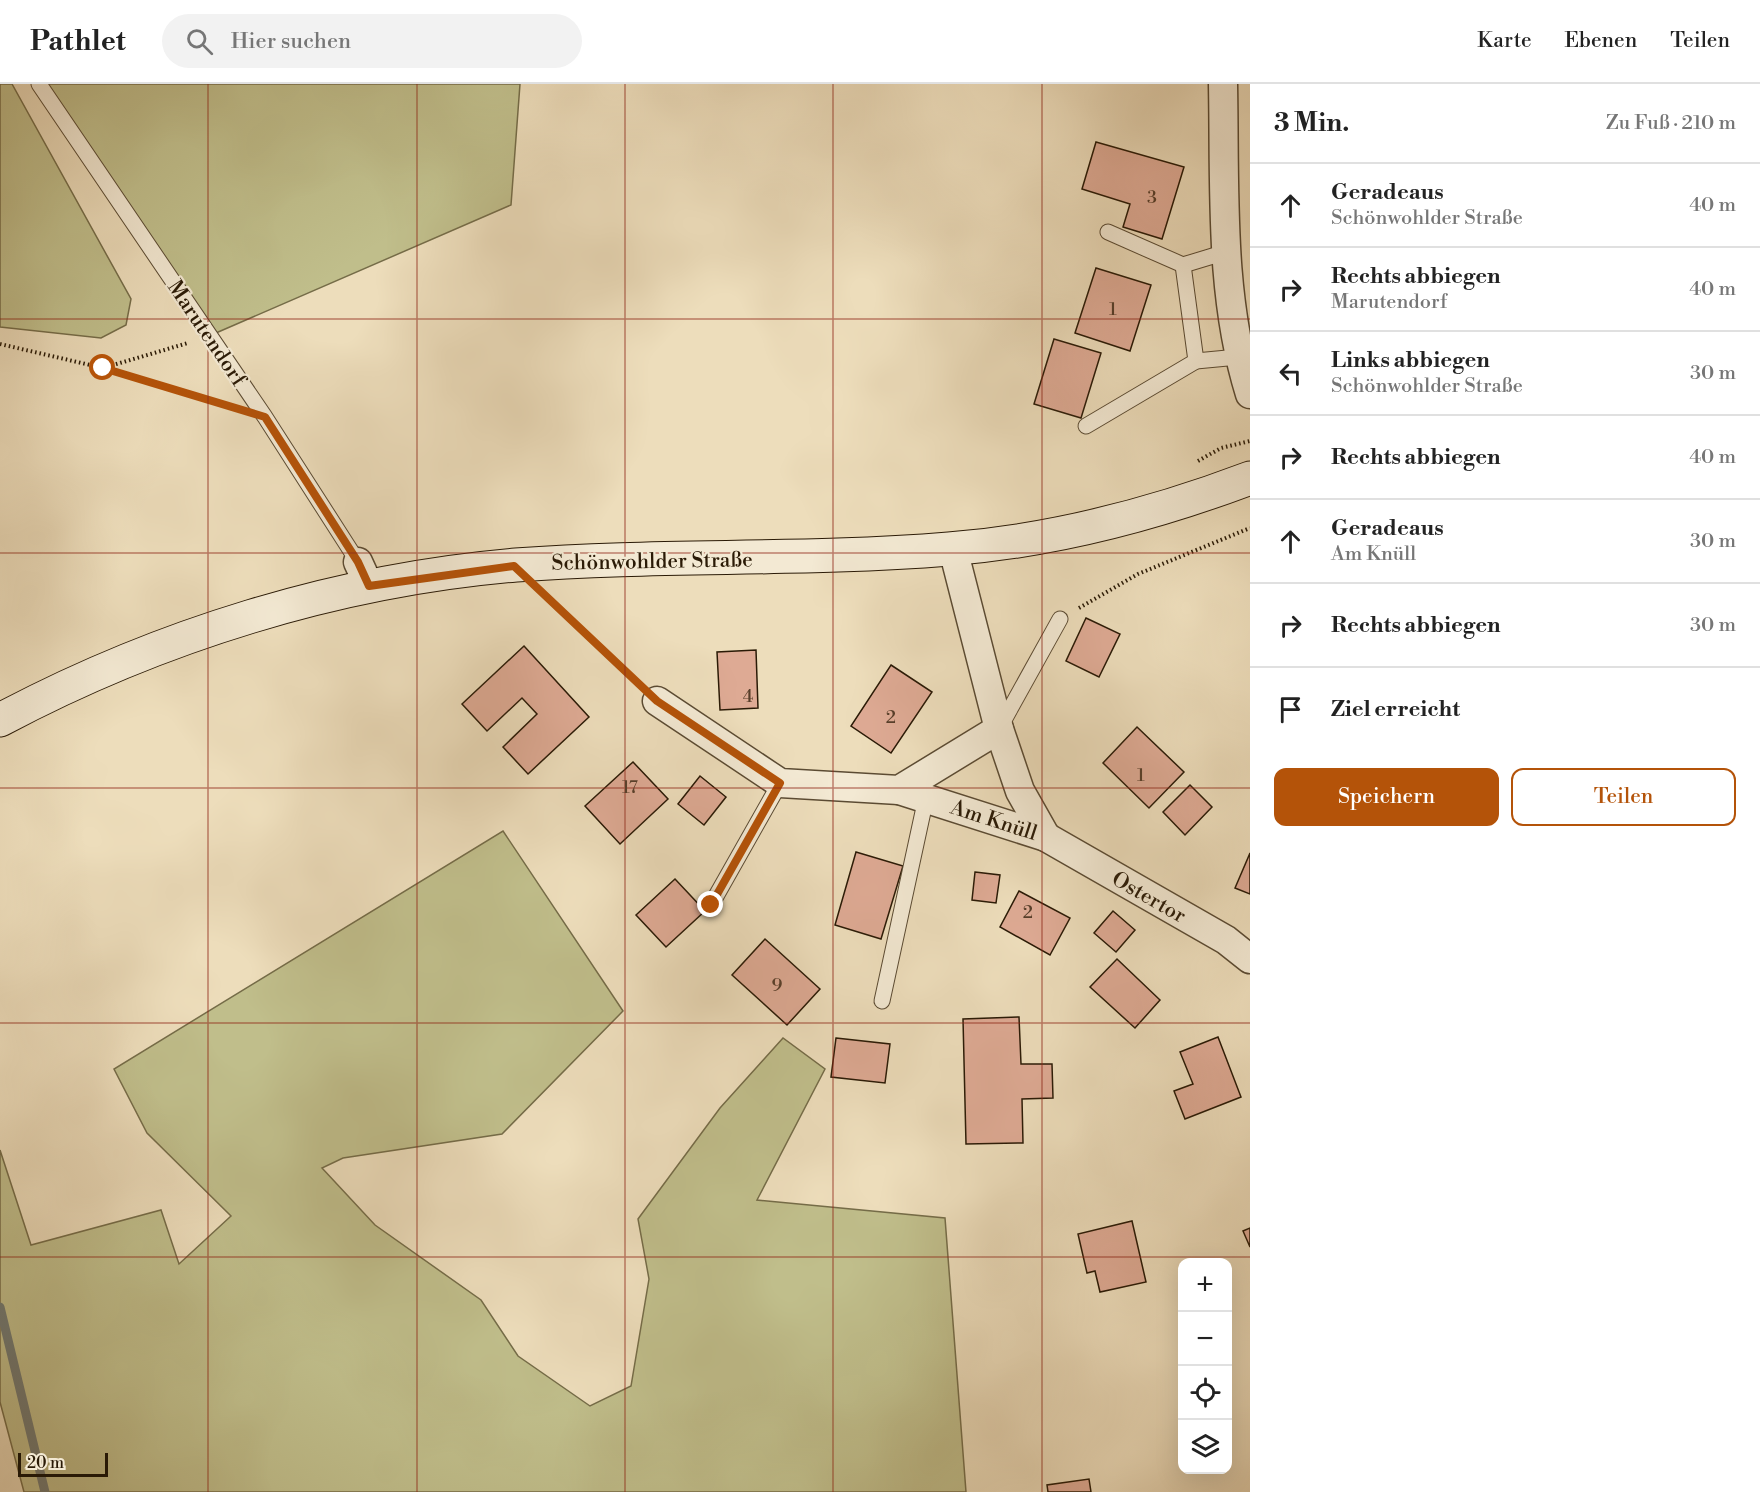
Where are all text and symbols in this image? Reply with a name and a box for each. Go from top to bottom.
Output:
search box [162,14,582,68]
text: Pathlet [30,24,126,59]
icon: search [183,25,216,58]
text: Hier suchen [231,28,351,55]
text: Karte [1477,28,1532,54]
text: Ebenen [1565,28,1637,54]
text: Teilen [1670,28,1730,54]
text: 3 Min. [1274,107,1349,139]
text: Zu Fuß · 210 m [1606,111,1736,136]
text: Geradeaus [1331,179,1444,206]
house number: 3 [1147,186,1157,209]
icon: ahead [1274,189,1307,222]
text: 40 m [1689,193,1736,218]
text: Schönwohlder Straße [1331,206,1523,231]
text: Rechts abbiegen [1331,263,1501,290]
icon: right [1274,273,1307,306]
street label: Marutendorf [161,276,252,393]
text: 40 m [1689,277,1736,302]
text: Marutendorf [1331,290,1447,315]
house number: 1 [1109,298,1117,321]
text: Links abbiegen [1331,347,1490,374]
route start [89,354,115,380]
icon: left [1274,357,1307,390]
text: 30 m [1690,361,1736,386]
text: Schönwohlder Straße [1331,374,1523,399]
icon: right [1274,441,1307,474]
text: Rechts abbiegen [1331,444,1501,471]
text: 40 m [1689,445,1736,470]
text: Geradeaus [1331,515,1444,542]
icon: ahead [1274,525,1307,558]
text: 30 m [1690,529,1736,554]
text: Am Knüll [1331,542,1416,567]
street label: Schönwohlder Straße [551,547,753,577]
icon: right [1274,609,1307,642]
text: Rechts abbiegen [1331,612,1501,639]
text: 30 m [1690,613,1736,638]
house number: 4 [743,685,754,708]
icon: arrive [1274,693,1307,726]
text: Ziel erreicht [1331,696,1460,723]
house number: 2 [886,706,896,729]
house number: 1 [1137,764,1145,787]
button: Speichern [1274,768,1499,826]
button: Teilen [1511,768,1736,826]
house number: 17 [622,776,638,799]
street label: Am Knüll [946,794,1040,847]
street label: Ostertor [1107,866,1190,929]
route end [697,891,723,917]
house number: 2 [1023,901,1033,924]
house number: 9 [772,974,783,997]
map controls [1178,1258,1232,1474]
button: + [1178,1258,1232,1312]
button: − [1178,1312,1232,1366]
button: locate [1178,1366,1232,1420]
button: layers [1178,1420,1232,1474]
scale bar [18,1450,108,1478]
text: 20 m [27,1453,64,1473]

